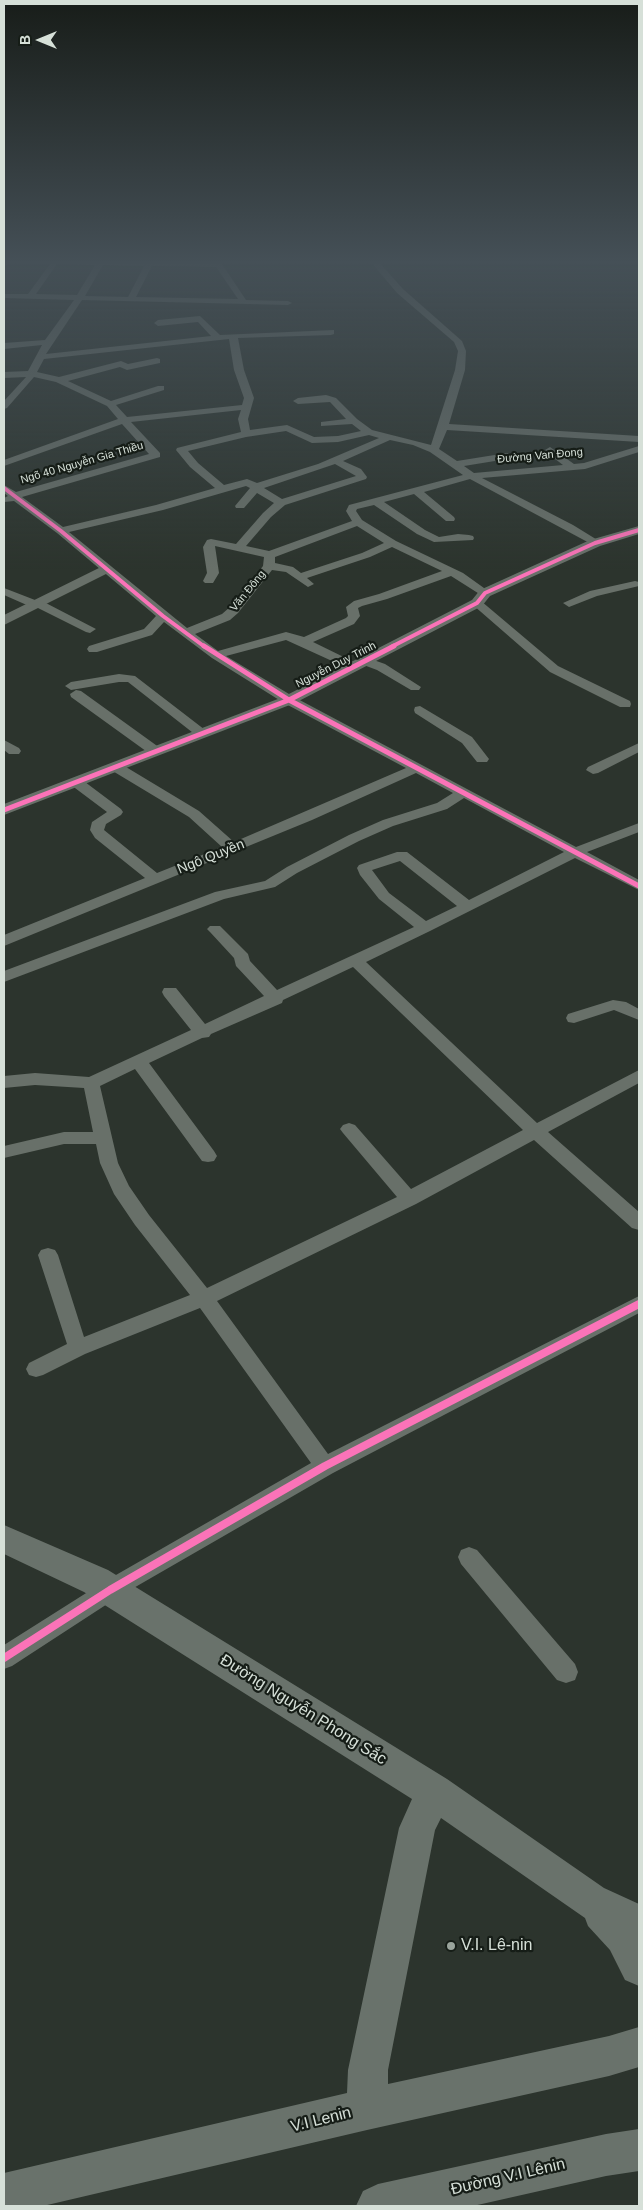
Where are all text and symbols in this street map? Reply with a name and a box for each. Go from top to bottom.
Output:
north arrow [15,15,65,65]
text: B [17,35,33,45]
street label: Ngõ 40 Nguyễn Gia Thiều [19,439,145,487]
street label: Đường Van Đong [497,446,583,466]
street label: Văn Đông [227,568,269,614]
street label: Nguyễn Duy Trinh [294,639,378,691]
street label: Ngô Quyền [175,836,247,878]
street label: Đường Nguyễn Phong Sắc [216,1651,390,1769]
place label: V.I. Lê-nin [461,1936,532,1956]
marker: V.I. Lê-nin [445,1940,457,1952]
street label: V.I Lenin [289,2103,353,2137]
street label: Đường V.I Lênin [449,2155,567,2199]

